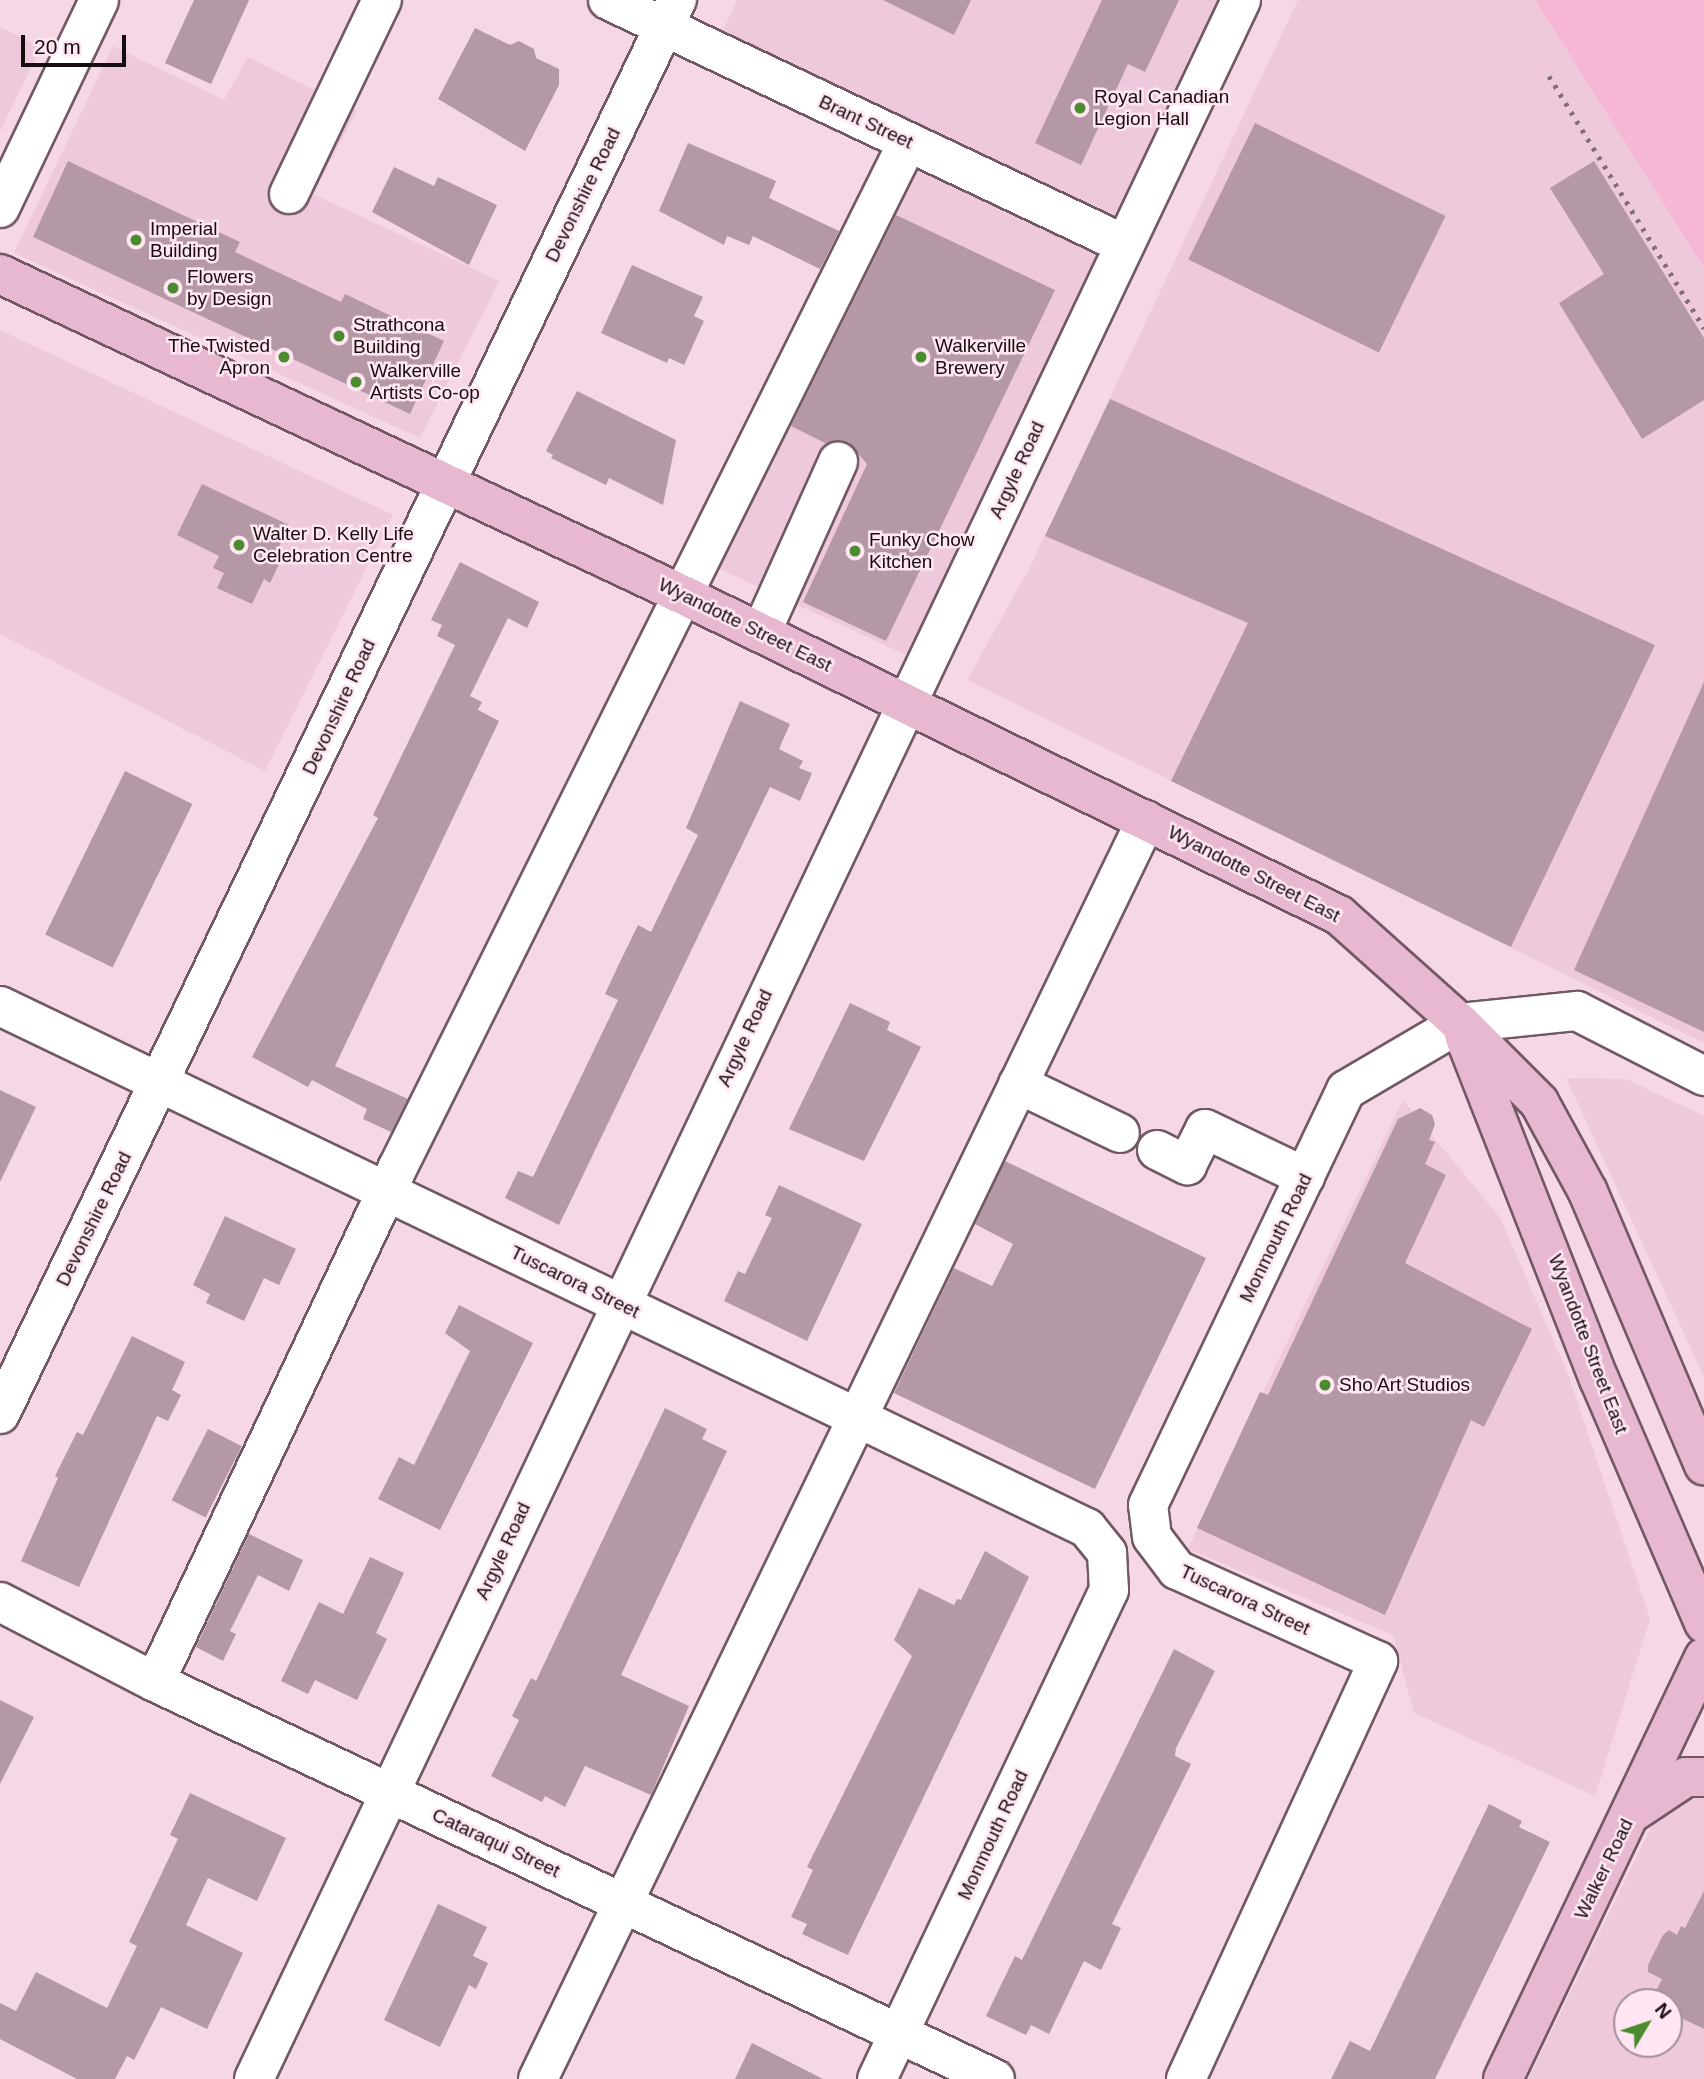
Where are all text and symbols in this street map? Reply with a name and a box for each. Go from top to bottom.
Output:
scale bar [24,21,130,65]
text: 20 m [34,35,81,58]
place label: Royal Canadian Legion Hall [1094,86,1229,130]
street label: Brant Street [815,90,917,154]
marker: Royal Canadian Legion Hall [1072,100,1088,116]
street label: Devonshire Road [541,124,625,266]
place label: Imperial Building [150,218,218,262]
marker: Imperial Building [128,232,144,248]
place label: Flowers by Design [187,266,271,310]
marker: Flowers by Design [165,280,181,296]
place label: Strathcona Building [353,314,445,358]
marker: Strathcona Building [331,328,347,344]
place label: The Twisted Apron [168,335,270,379]
place label: Walkerville Brewery [935,335,1026,379]
marker: The Twisted Apron [276,349,292,365]
marker: Walkerville Brewery [913,349,929,365]
place label: Walkerville Artists Co-op [370,360,480,404]
marker: Walkerville Artists Co-op [348,374,364,390]
street label: Argyle Road [985,418,1049,522]
place label: Walter D. Kelly Life Celebration Centre [253,523,414,567]
place label: Funky Chow Kitchen [869,529,975,573]
marker: Walter D. Kelly Life Celebration Centre [231,537,247,553]
marker: Funky Chow Kitchen [847,543,863,559]
street label: Wyandotte Street East [655,573,835,677]
street label: Devonshire Road [298,636,380,778]
street label: Wyandotte Street East [1164,821,1344,927]
street label: Argyle Road [713,986,777,1090]
street label: Devonshire Road [52,1148,136,1290]
street label: Monmouth Road [1235,1170,1317,1306]
street label: Tuscarora Street [507,1241,643,1323]
street label: Wyandotte Street East [1543,1251,1633,1437]
place label: Sho Art Studios [1339,1374,1471,1396]
marker: Sho Art Studios [1317,1377,1333,1393]
street label: Argyle Road [471,1499,535,1603]
street label: Tuscarora Street [1176,1560,1314,1640]
street label: Monmouth Road [953,1767,1033,1903]
street label: Cataraqui Street [428,1803,564,1883]
street label: Walker Road [1570,1815,1638,1923]
north arrow [1613,1988,1683,2058]
text: N [1651,1999,1676,2023]

